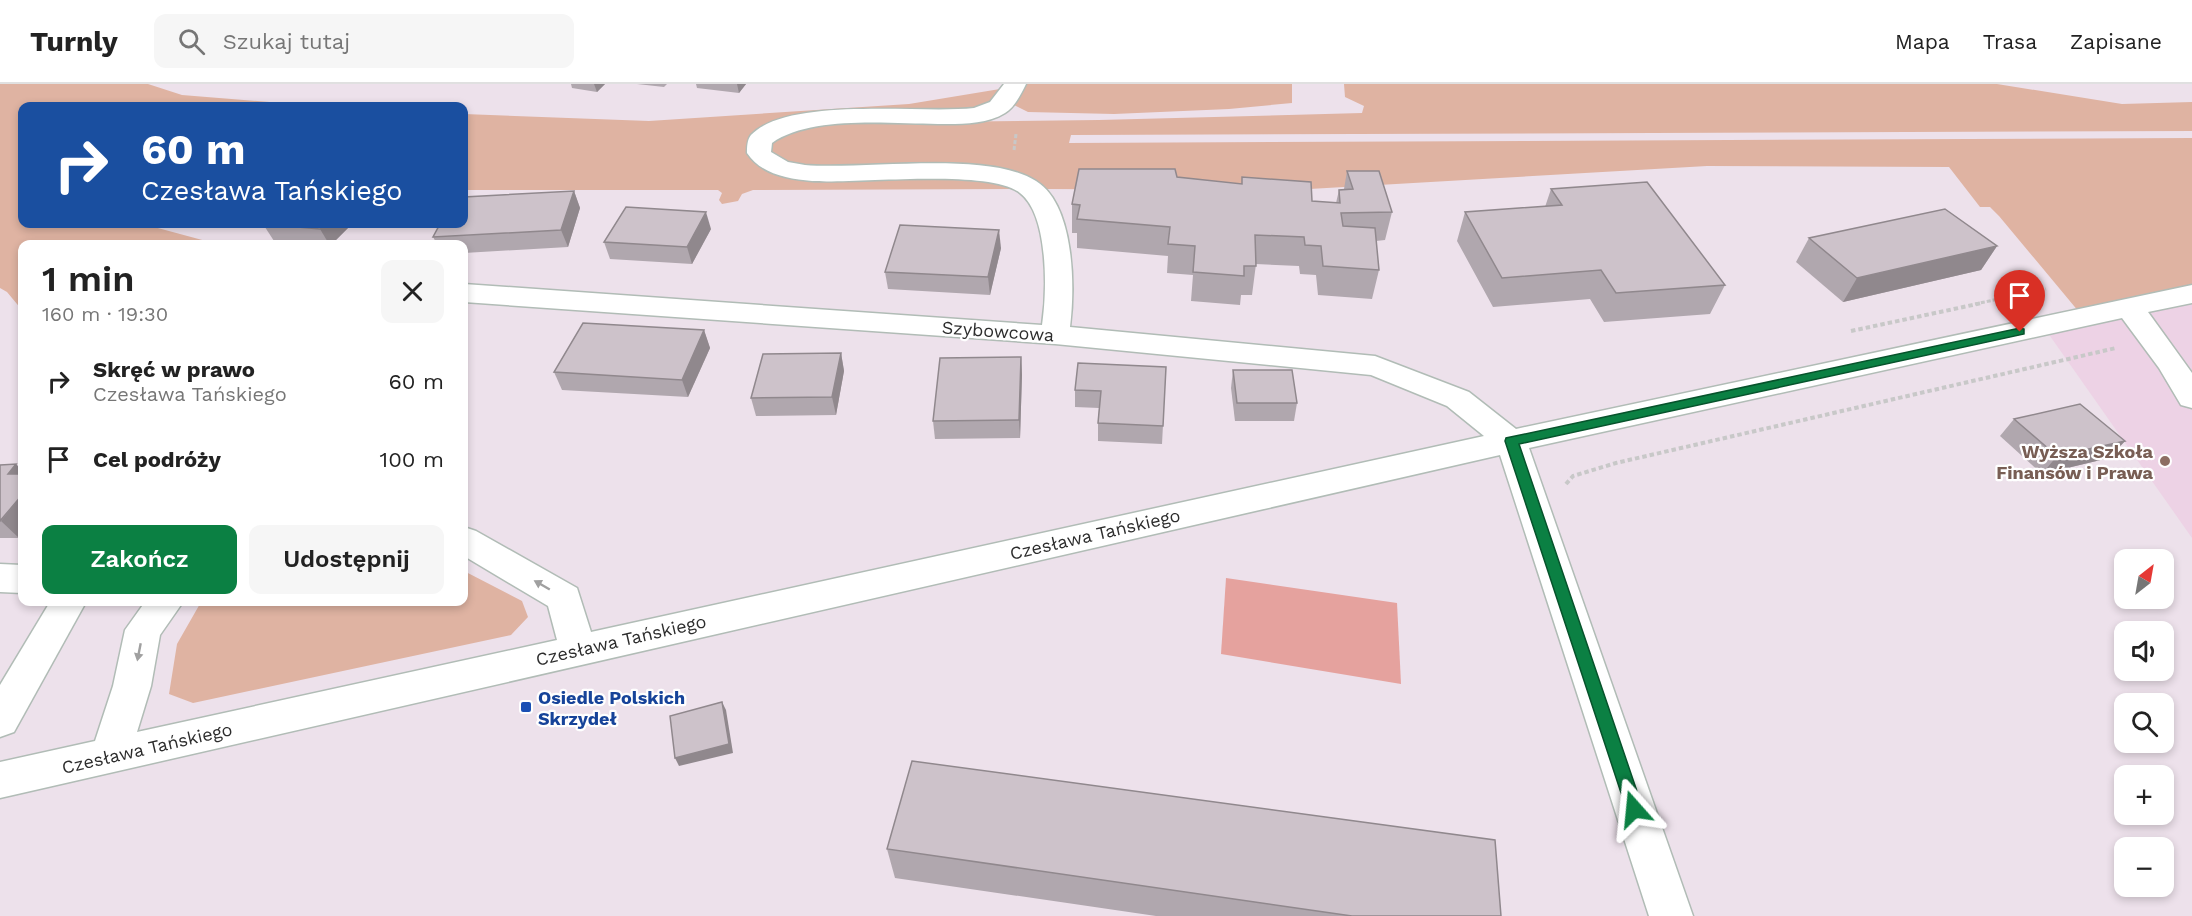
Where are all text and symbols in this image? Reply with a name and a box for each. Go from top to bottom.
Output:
search box [154,14,574,68]
text: Turnly [30,25,118,58]
icon: search [175,25,208,58]
text: Szukaj tutaj [223,29,350,54]
text: Mapa [1895,29,1950,54]
text: Trasa [1983,29,2037,54]
text: Zapisane [2070,29,2162,54]
text: 60 m [141,125,245,174]
icon: right [42,126,120,204]
text: Czesława Tańskiego [141,175,402,207]
text: 1 min [42,258,134,300]
button: close [381,260,444,323]
pin [1994,270,2045,332]
icon: arrive [2003,279,2036,312]
text: 160 m · 19:30 [42,302,168,326]
street label: Szybowcowa [941,317,1055,345]
text: Skręć w prawo [93,357,255,382]
icon: right [42,365,75,398]
text: 60 m [388,369,444,394]
text: Czesława Tańskiego [93,382,287,406]
place label: Wyższa Szkoła Finansów i Prawa [1996,441,2154,483]
icon: arrive [42,443,75,476]
text: Cel podróży [93,447,221,472]
text: 100 m [380,447,444,472]
marker: Wyższa Szkoła Finansów i Prawa [2158,454,2172,468]
street label: Czesława Tańskiego [1008,504,1182,564]
button: Zakończ [42,525,237,594]
button: Udostępnij [249,525,444,594]
north arrow [2114,549,2174,609]
map controls [2114,549,2174,897]
one-way arrow [534,580,551,590]
street label: Czesława Tańskiego [534,610,708,670]
button: sound [2114,621,2174,681]
one-way arrow [134,643,143,662]
place label: Osiedle Polskich Skrzydeł [538,687,685,729]
button: search [2114,693,2174,753]
marker: Osiedle Polskich Skrzydeł [519,700,533,714]
street label: Czesława Tańskiego [60,718,234,778]
button: + [2114,765,2174,825]
position arrow [1602,777,1666,841]
button: − [2114,837,2174,897]

